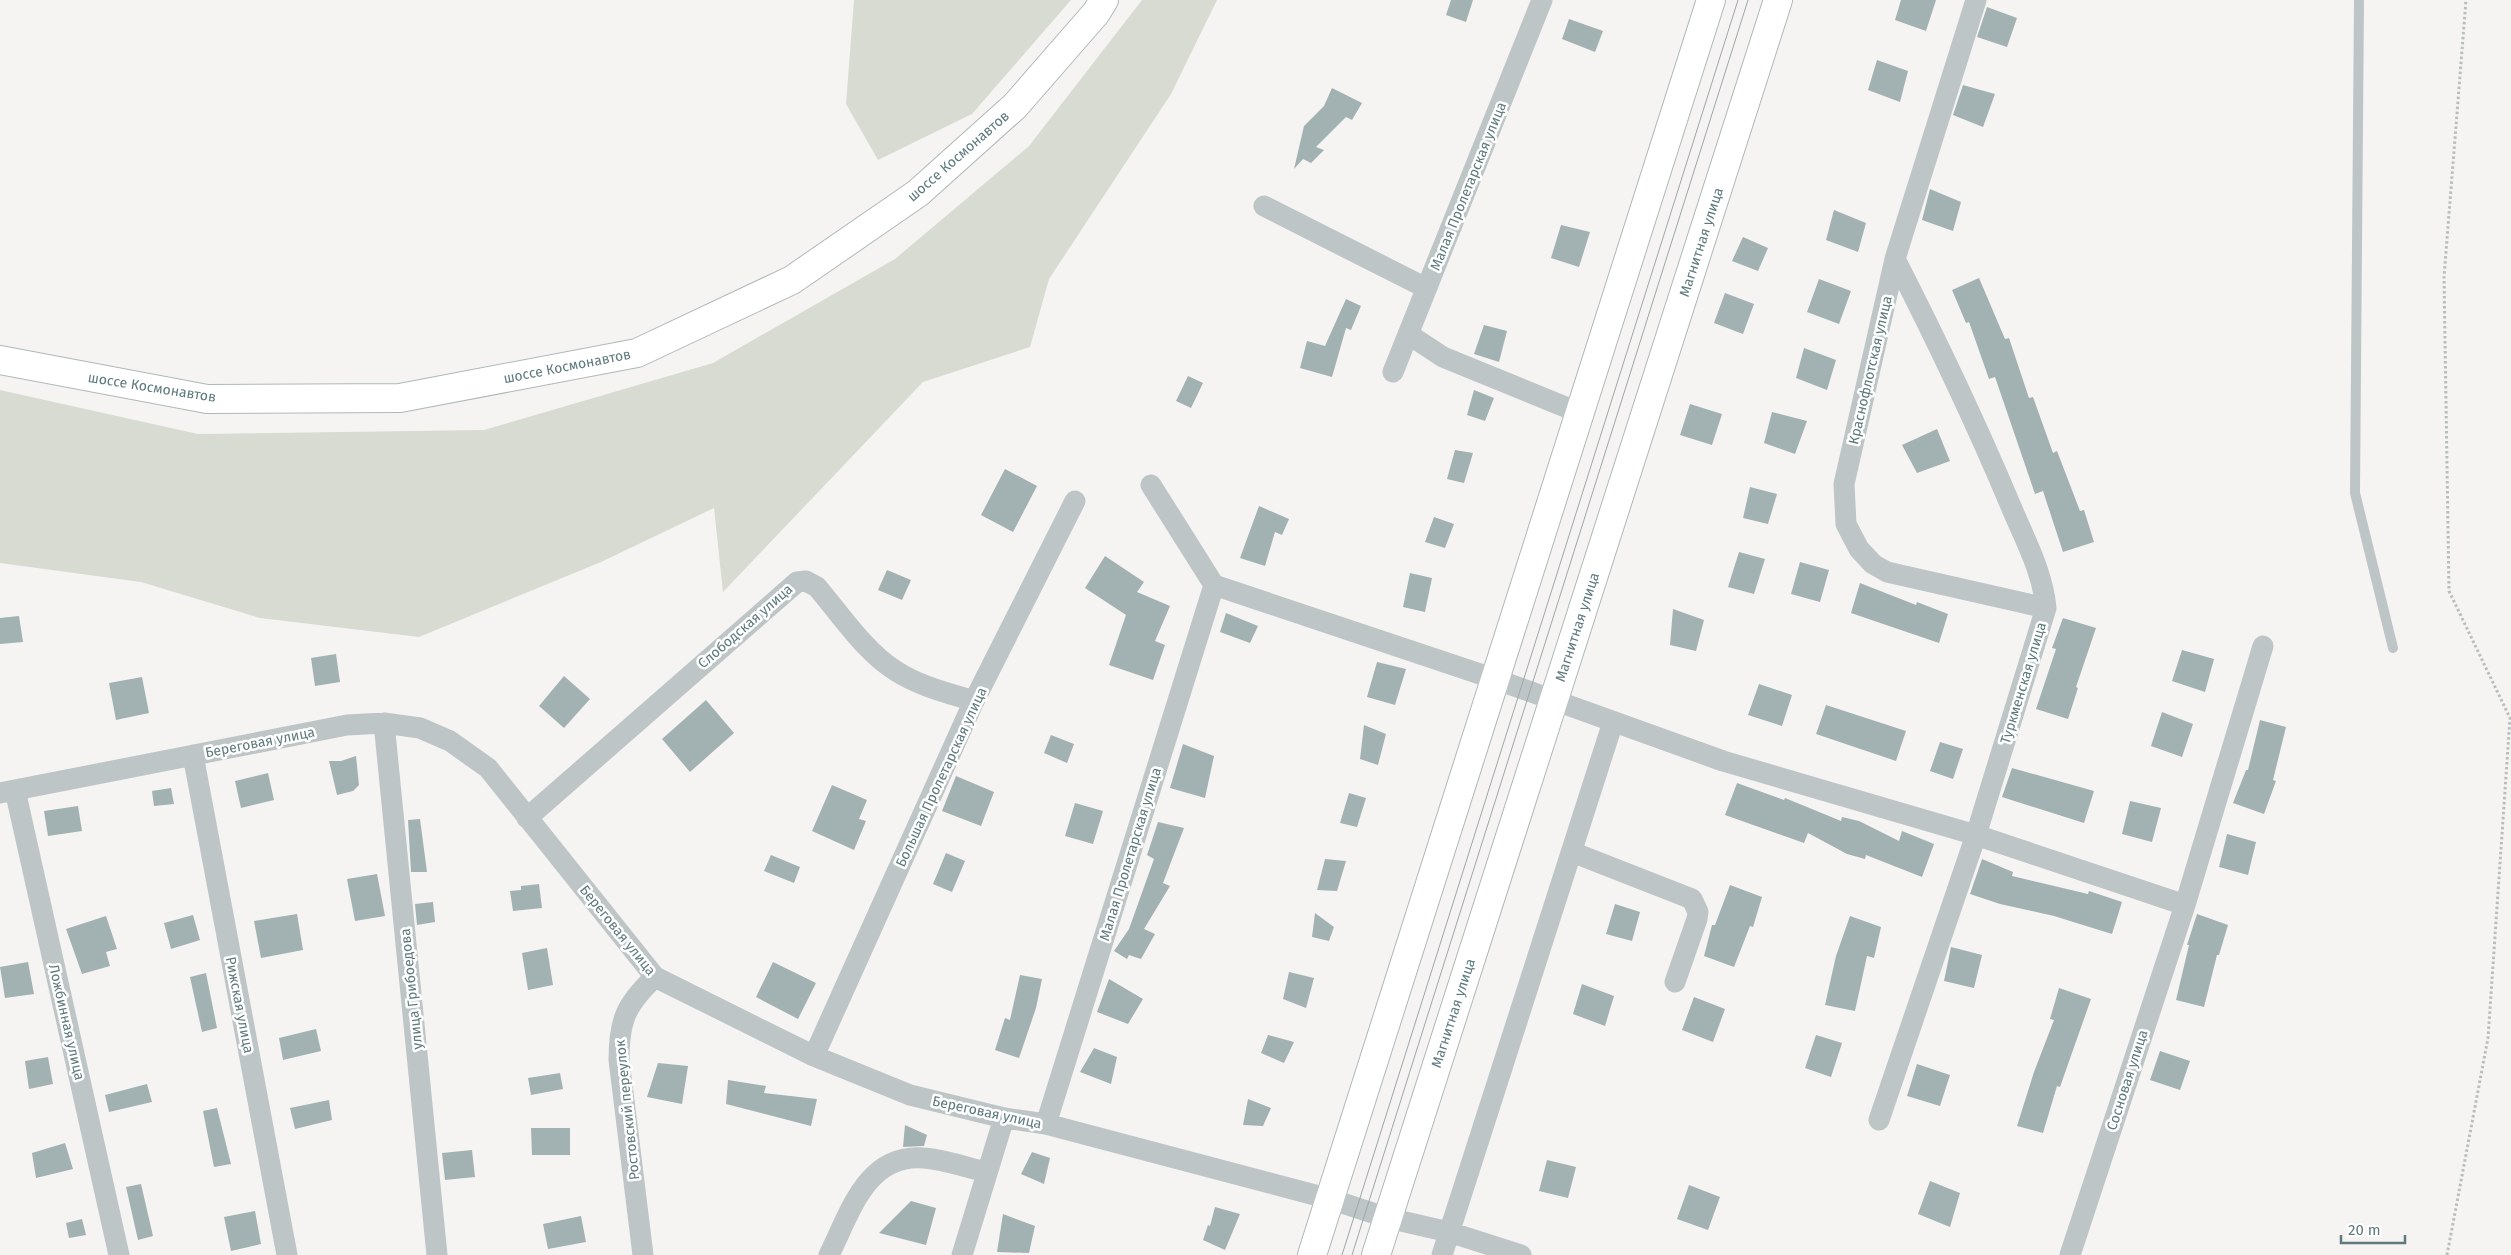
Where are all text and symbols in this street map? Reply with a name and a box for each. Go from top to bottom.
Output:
street label: Малая Пролетарская улица [1427,99,1510,273]
street label: шоссе Космонавтов [904,107,1013,205]
street label: Магнитная улица [1676,185,1727,299]
street label: Краснофлотская улица [1845,294,1896,446]
street label: шоссе Космонавтов [502,346,632,387]
street label: шоссе Космонавтов [87,369,217,406]
street label: Магнитная улица [1552,570,1603,684]
street label: Слободская улица [695,581,796,672]
street label: Туркменская улица [1997,620,2050,746]
street label: Большая Пролетарская улица [892,685,991,870]
street label: Береговая улица [204,724,316,761]
street label: Малая Пролетарская улица [1096,765,1165,943]
street label: Береговая улица [576,882,659,979]
street label: улица Грибоедова [397,928,426,1050]
street label: Рижская улица [222,955,257,1055]
street label: Магнитная улица [1428,956,1479,1070]
street label: Ложбинная улица [45,962,88,1082]
street label: Сосновая улица [2103,1028,2152,1133]
street label: Ростовский переулок [612,1038,643,1181]
street label: Береговая улица [931,1093,1043,1132]
scale bar [2341,1212,2405,1244]
text: 20 m [2348,1221,2381,1239]

